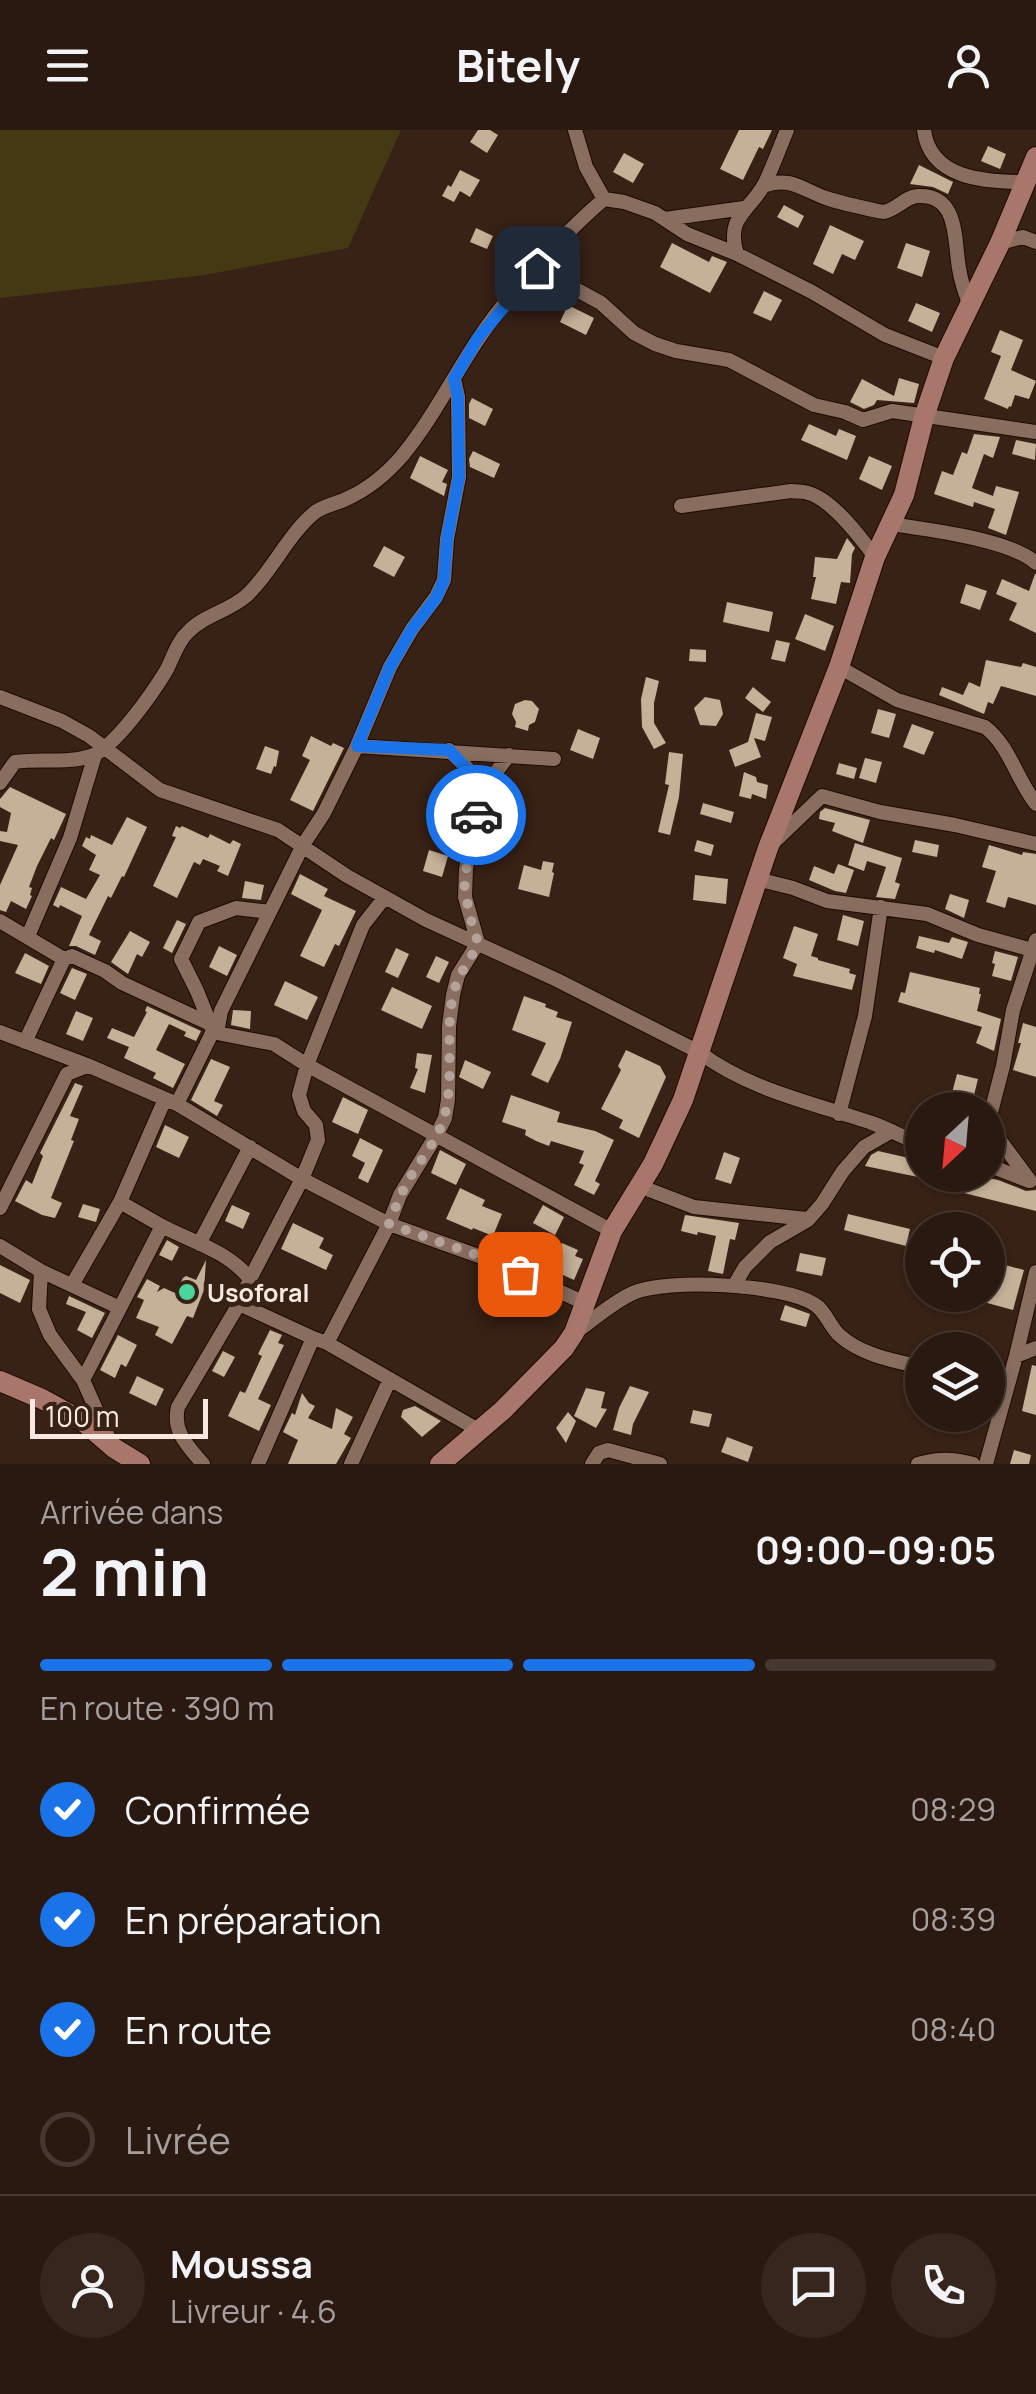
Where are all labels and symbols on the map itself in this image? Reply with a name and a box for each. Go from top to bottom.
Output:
pin [495,226,580,311]
courier [426,765,526,865]
north arrow [905,1092,1005,1192]
pin [478,1232,563,1317]
place label: Usoforal [207,1275,309,1310]
marker: Usoforal [176,1281,198,1303]
scale bar [30,1394,208,1438]

